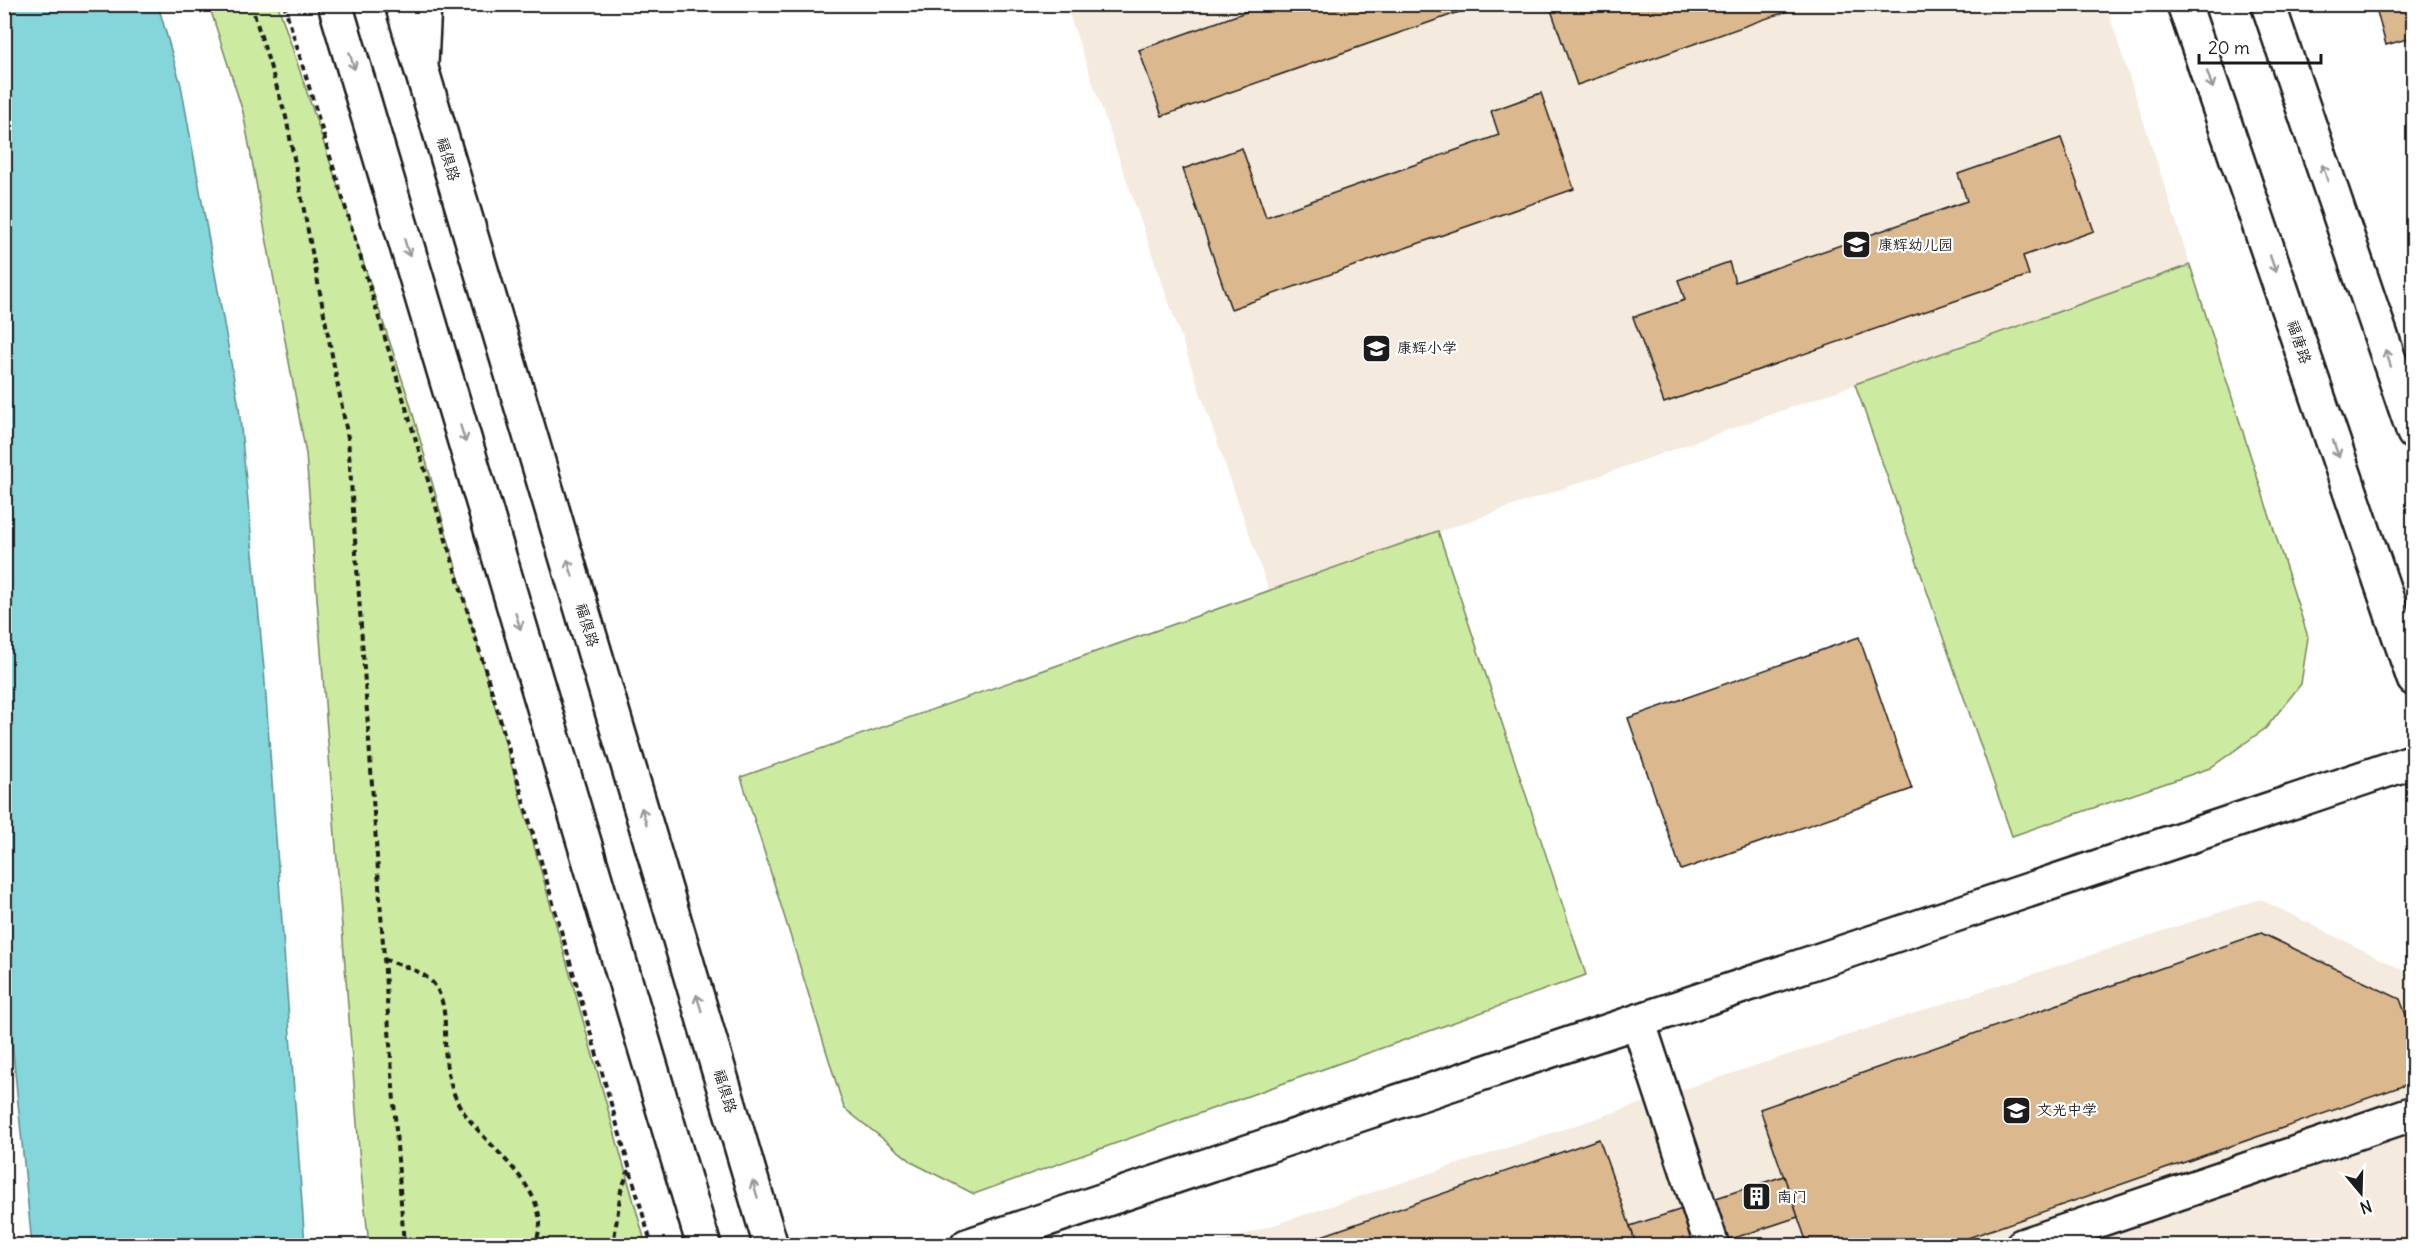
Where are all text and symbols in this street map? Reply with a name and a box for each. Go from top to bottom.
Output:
scale bar [2199,27,2320,65]
text: 20 m [2208,36,2250,59]
one-way arrow [347,51,358,70]
one-way arrow [2205,70,2216,89]
street label: 福俱路 [433,135,464,183]
one-way arrow [2319,164,2330,183]
school or university icon: 康辉幼儿园 [1841,229,1873,261]
place label: 康辉幼儿园 [1878,235,1953,254]
one-way arrow [402,238,413,257]
one-way arrow [2268,254,2279,273]
street label: 福唐路 [2283,317,2316,366]
school or university icon: 康辉小学 [1360,332,1392,364]
place label: 康辉小学 [1397,338,1457,357]
one-way arrow [2382,349,2393,368]
one-way arrow [458,424,469,443]
one-way arrow [2331,439,2342,458]
one-way arrow [564,559,575,578]
street label: 福俱路 [572,601,603,649]
one-way arrow [513,611,524,630]
one-way arrow [638,807,649,826]
one-way arrow [693,993,704,1012]
street label: 福俱路 [710,1067,741,1115]
school or university icon: 文光中学 [2000,1094,2032,1126]
place label: 文光中学 [2037,1100,2097,1119]
north arrow [2331,1163,2391,1223]
one-way arrow [749,1180,760,1199]
building icon: 南门 [1740,1181,1772,1213]
place label: 南门 [1777,1187,1807,1206]
text: N [2357,1196,2374,1218]

